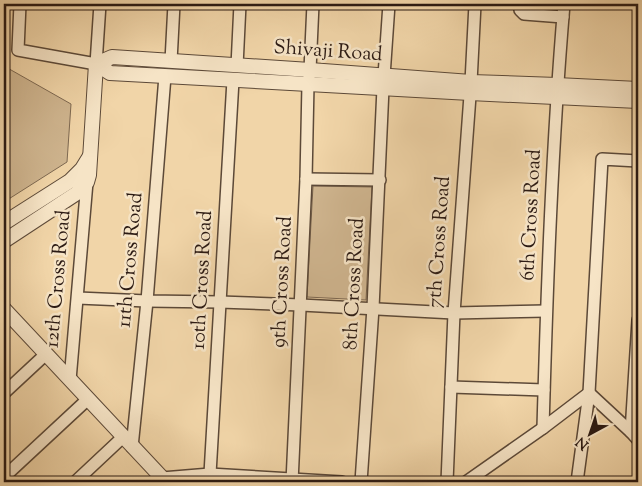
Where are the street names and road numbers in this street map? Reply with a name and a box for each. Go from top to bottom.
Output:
street label: Shivaji Road [273,34,383,70]
street label: 6th Cross Road [514,148,550,282]
street label: 7th Cross Road [421,175,459,309]
street label: 11th Cross Road [111,191,151,329]
street label: 12th Cross Road [39,209,79,349]
street label: 10th Cross Road [185,210,221,350]
street label: 9th Cross Road [265,215,301,349]
street label: 8th Cross Road [337,217,373,351]

